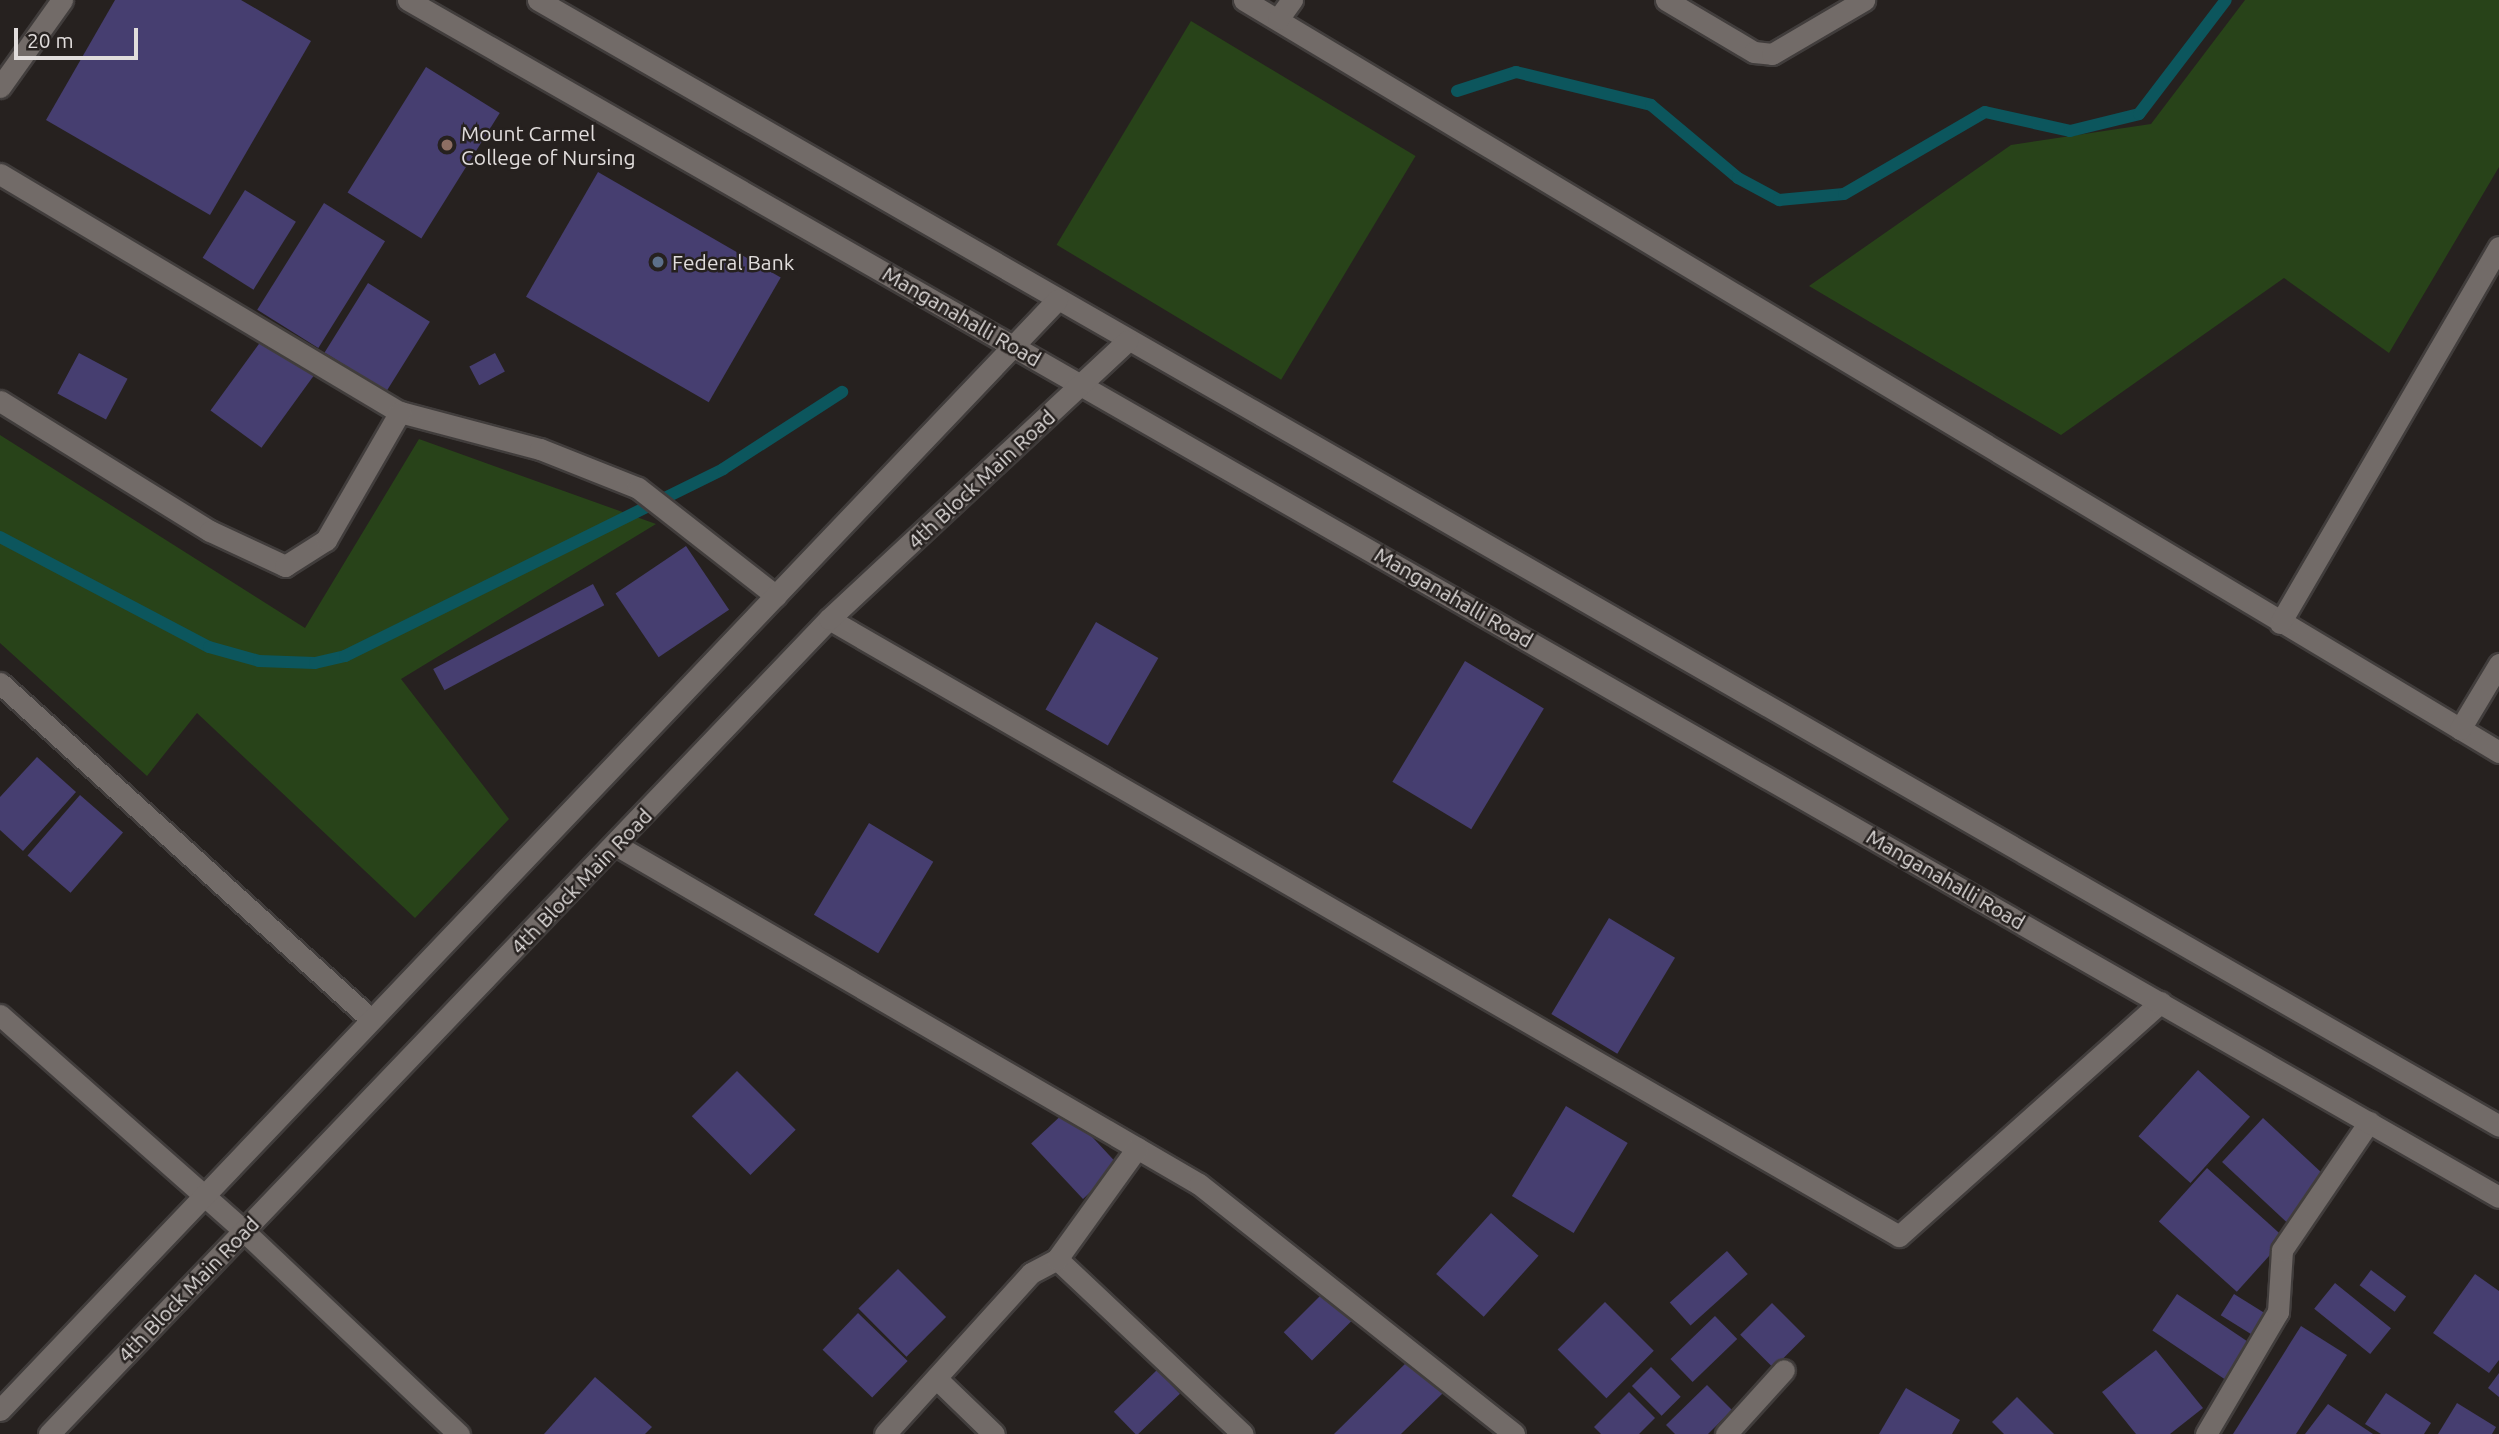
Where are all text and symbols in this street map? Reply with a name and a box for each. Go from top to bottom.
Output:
scale bar [18,14,142,58]
text: 20 m [27,28,74,52]
place label: Mount Carmel College of Nursing [461,120,636,170]
marker: Mount Carmel College of Nursing [439,137,455,153]
place label: Federal Bank [672,249,794,275]
marker: Federal Bank [650,254,666,270]
street label: Manganahalli Road [878,260,1046,372]
street label: 4th Block Main Road [902,404,1060,554]
street label: Manganahalli Road [1370,541,1538,653]
street label: 4th Block Main Road [505,803,657,959]
street label: Manganahalli Road [1862,823,2030,935]
street label: 4th Block Main Road [112,1211,264,1367]

